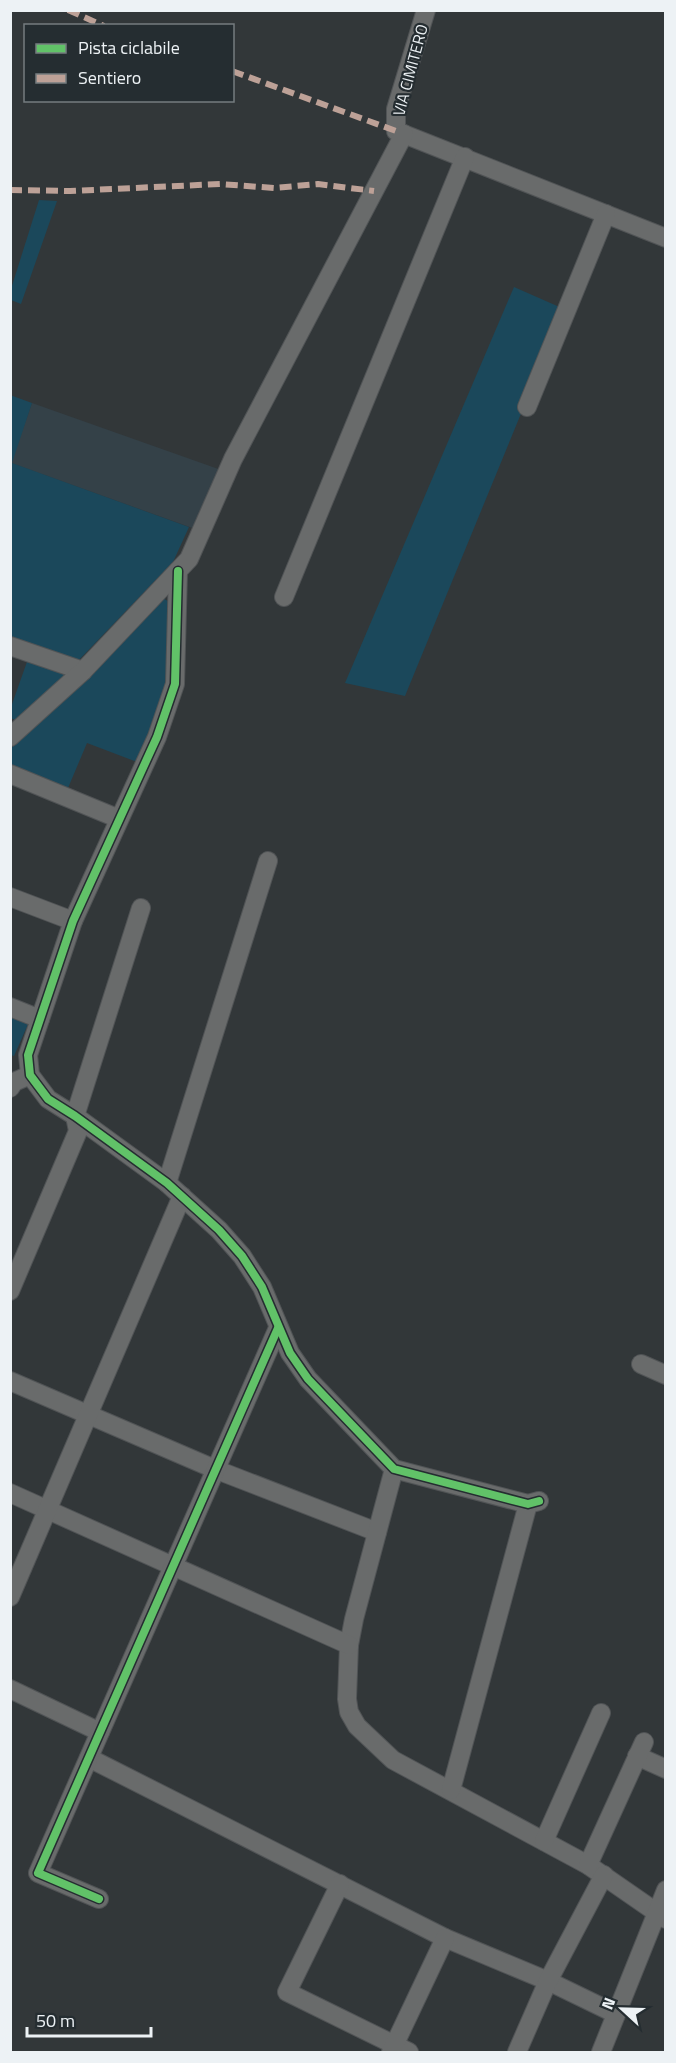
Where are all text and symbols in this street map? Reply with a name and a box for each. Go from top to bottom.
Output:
street label: VIA CIMITERO [386,21,434,119]
legend [24,24,234,102]
text: Pista ciclabile [78,34,180,61]
text: Sentiero [78,64,141,91]
north arrow [592,1979,652,2039]
text: N [595,1994,621,2013]
scale bar [27,2000,152,2038]
text: 50 m [36,2007,75,2034]

